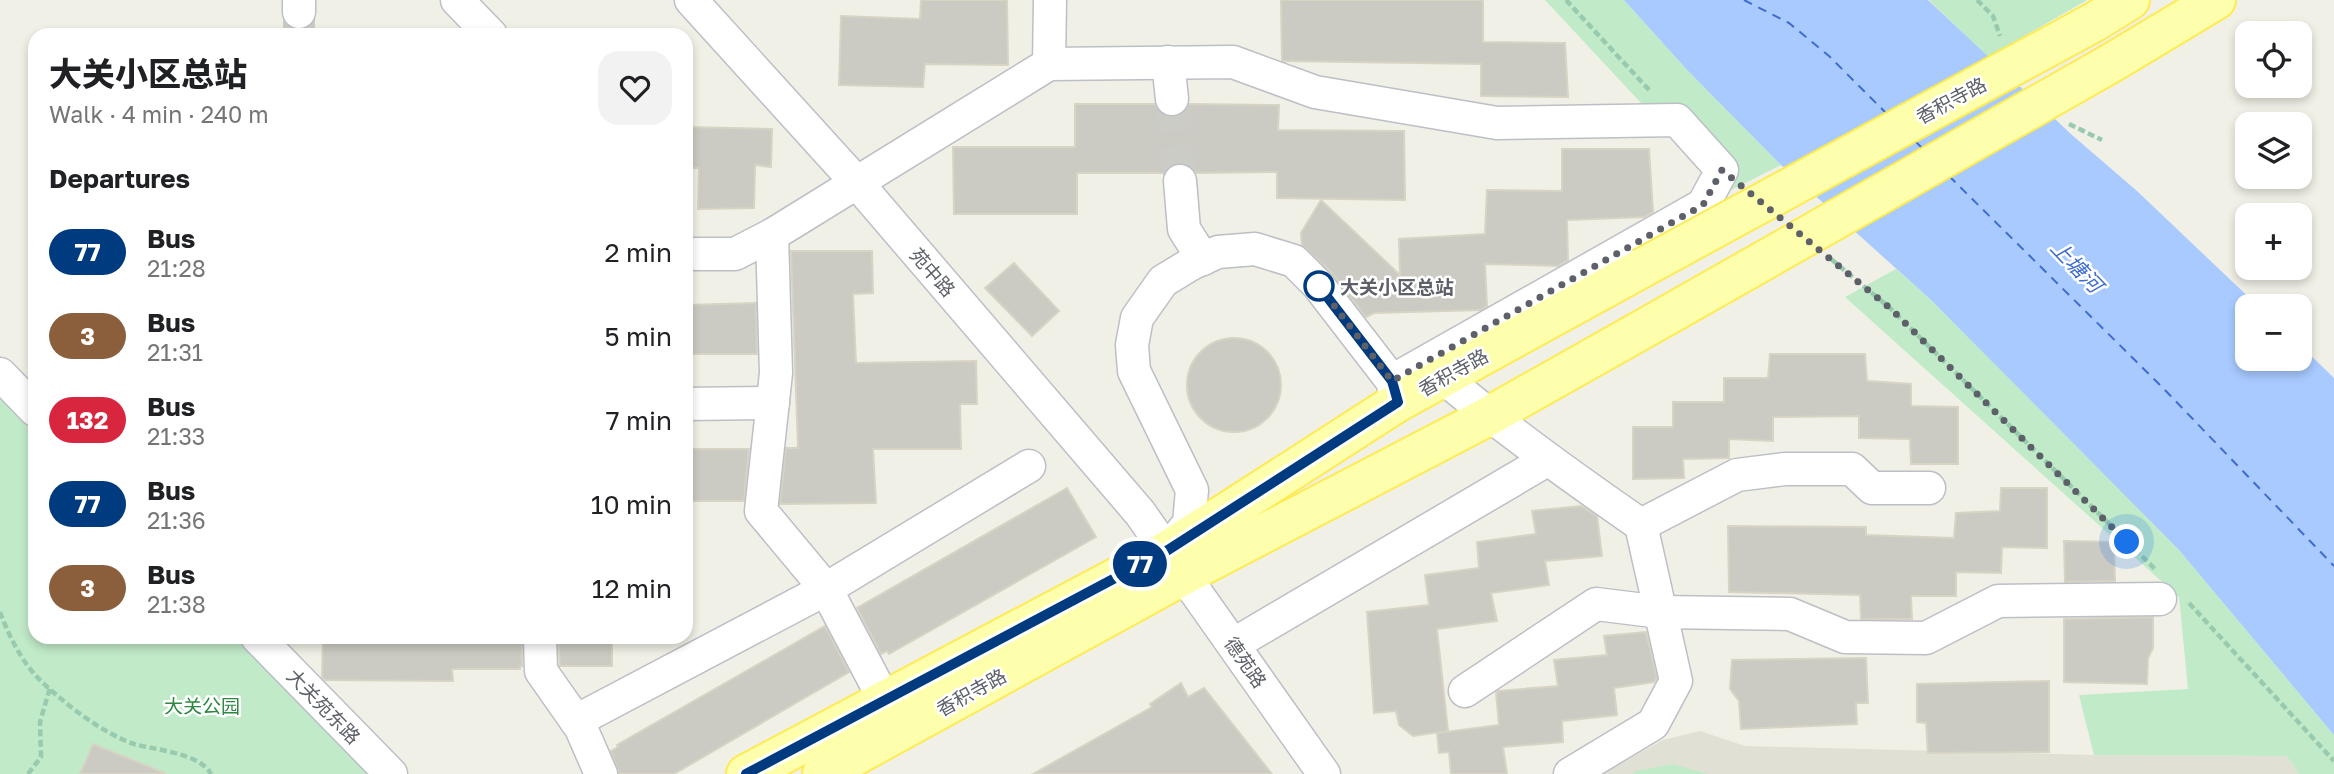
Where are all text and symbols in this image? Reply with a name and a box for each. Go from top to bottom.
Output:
map controls [2235,21,2312,371]
button: locate [2235,21,2312,98]
button: heart [598,51,672,125]
text: 大关小区总站 [49,54,247,93]
street label: 香积寺路 [1912,72,1990,128]
text: Walk · 4 min · 240 m [49,100,269,128]
button: layers [2235,112,2312,189]
text: Departures [49,163,190,194]
button: + [2235,203,2312,280]
text: Bus [147,223,195,254]
water label: 上塘河 [2046,234,2111,301]
text: 77 [74,237,101,266]
text: 2 min [604,237,672,268]
street label: 苑中路 [906,243,960,301]
text: 21:28 [147,254,206,282]
marker: 大关小区总站 [1304,271,1334,301]
place label: 大关小区总站 [1340,275,1454,298]
button: − [2235,294,2312,371]
text: Bus [147,307,195,338]
text: 3 [80,321,95,350]
text: 5 min [604,321,672,352]
text: 21:31 [147,338,203,366]
street label: 香积寺路 [1414,344,1492,400]
text: Bus [147,391,195,422]
text: 132 [67,405,108,434]
text: 7 min [606,405,672,436]
text: 21:33 [147,422,205,450]
text: Bus [147,475,195,506]
text: 77 [74,489,101,518]
text: 10 min [591,489,672,520]
text: 21:36 [147,506,206,534]
your location [2109,524,2144,559]
line badge: 77 [1108,541,1172,587]
text: 77 [1127,549,1153,578]
text: Bus [147,559,195,590]
text: 3 [80,573,95,602]
text: 12 min [592,573,672,604]
text: 21:38 [147,590,206,618]
street label: 德苑路 [1220,632,1272,692]
street label: 大关苑东路 [283,664,365,748]
street label: 香积寺路 [932,664,1010,720]
park label: 大关公园 [164,694,240,717]

